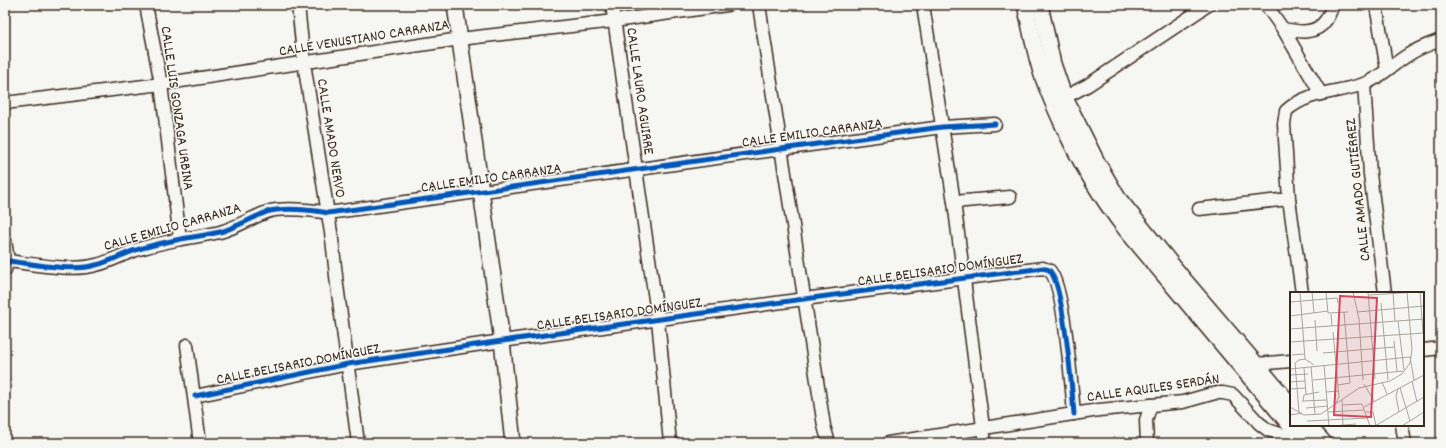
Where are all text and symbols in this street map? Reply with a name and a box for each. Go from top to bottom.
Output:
street label: CALLE VENUSTIANO CARRANZA [277,15,451,63]
street label: CALLE LUIS GONZAGA URBINA [154,25,198,192]
street label: CALLE LAURO AGUIRRE [619,26,659,156]
street label: CALLE AMADO NERVO [310,77,350,200]
street label: CALLE EMILIO CARRANZA [741,113,884,155]
street label: CALLE AMADO GUTIÉRREZ [1341,117,1377,262]
street label: CALLE EMILIO CARRANZA [420,158,563,200]
street label: CALLE EMILIO CARRANZA [101,198,244,258]
street label: CALLE BELISARIO DOMÍNGUEZ [856,248,1025,293]
street label: CALLE BELISARIO DOMÍNGUEZ [535,292,704,337]
inset map [1290,292,1424,426]
street label: CALLE BELISARIO DOMÍNGUEZ [215,338,383,392]
street label: CALLE AQUILES SERDÁN [1086,369,1221,409]

